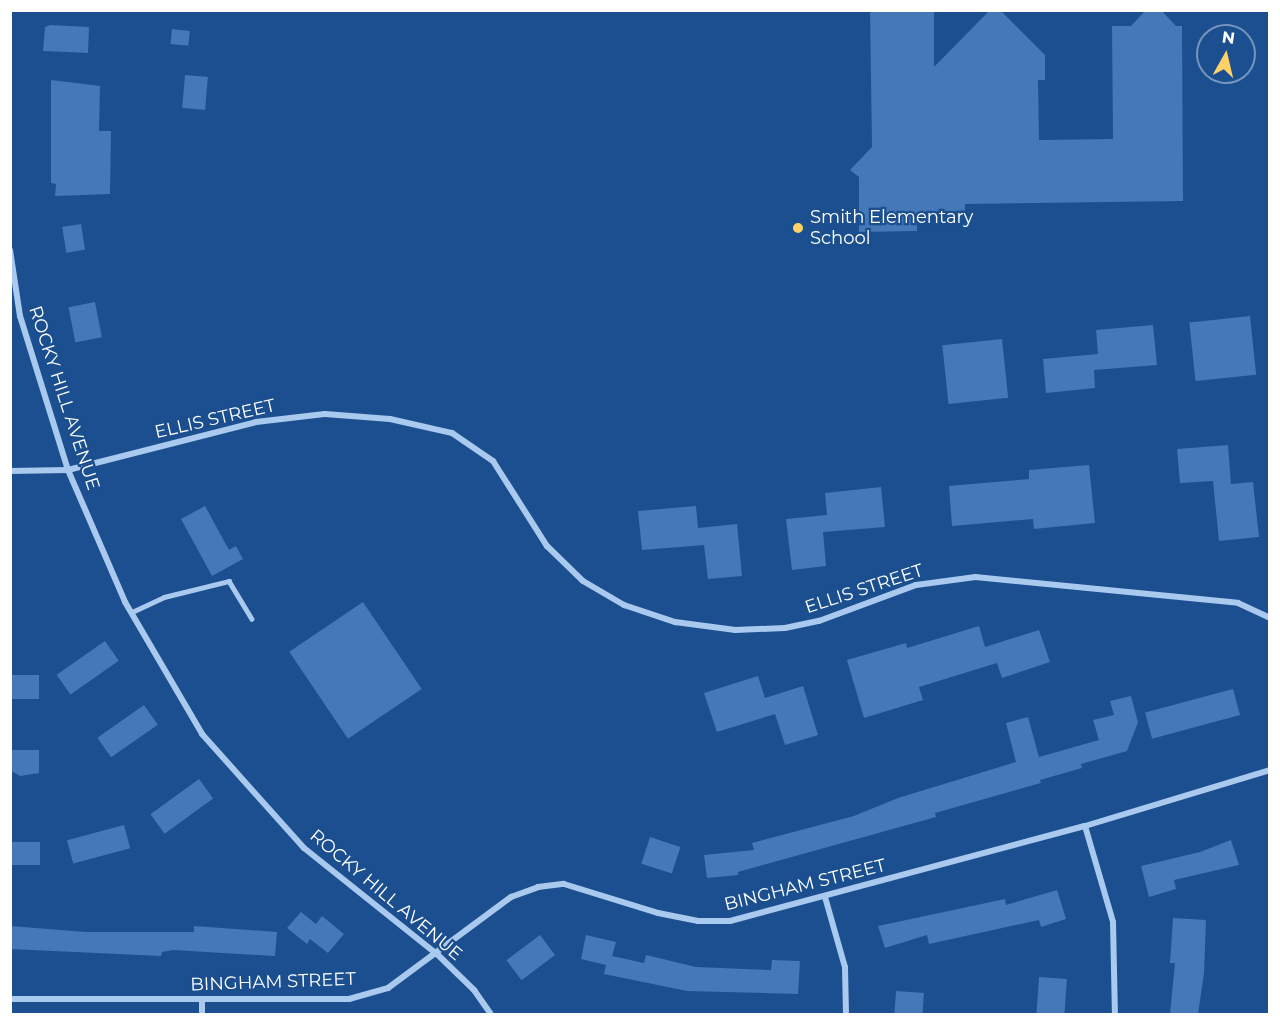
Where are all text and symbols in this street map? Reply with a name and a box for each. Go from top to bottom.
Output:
north arrow [1196,24,1256,84]
text: N [1221,27,1236,48]
place label: Smith Elementary School [810,207,973,250]
marker: Smith Elementary School [791,221,805,235]
street label: ROCKY HILL AVENUE [24,303,104,493]
street label: ELLIS STREET [153,395,277,443]
street label: ELLIS STREET [802,560,926,618]
street label: ROCKY HILL AVENUE [305,825,467,965]
street label: BINGHAM STREET [722,854,888,916]
street label: BINGHAM STREET [190,968,356,996]

